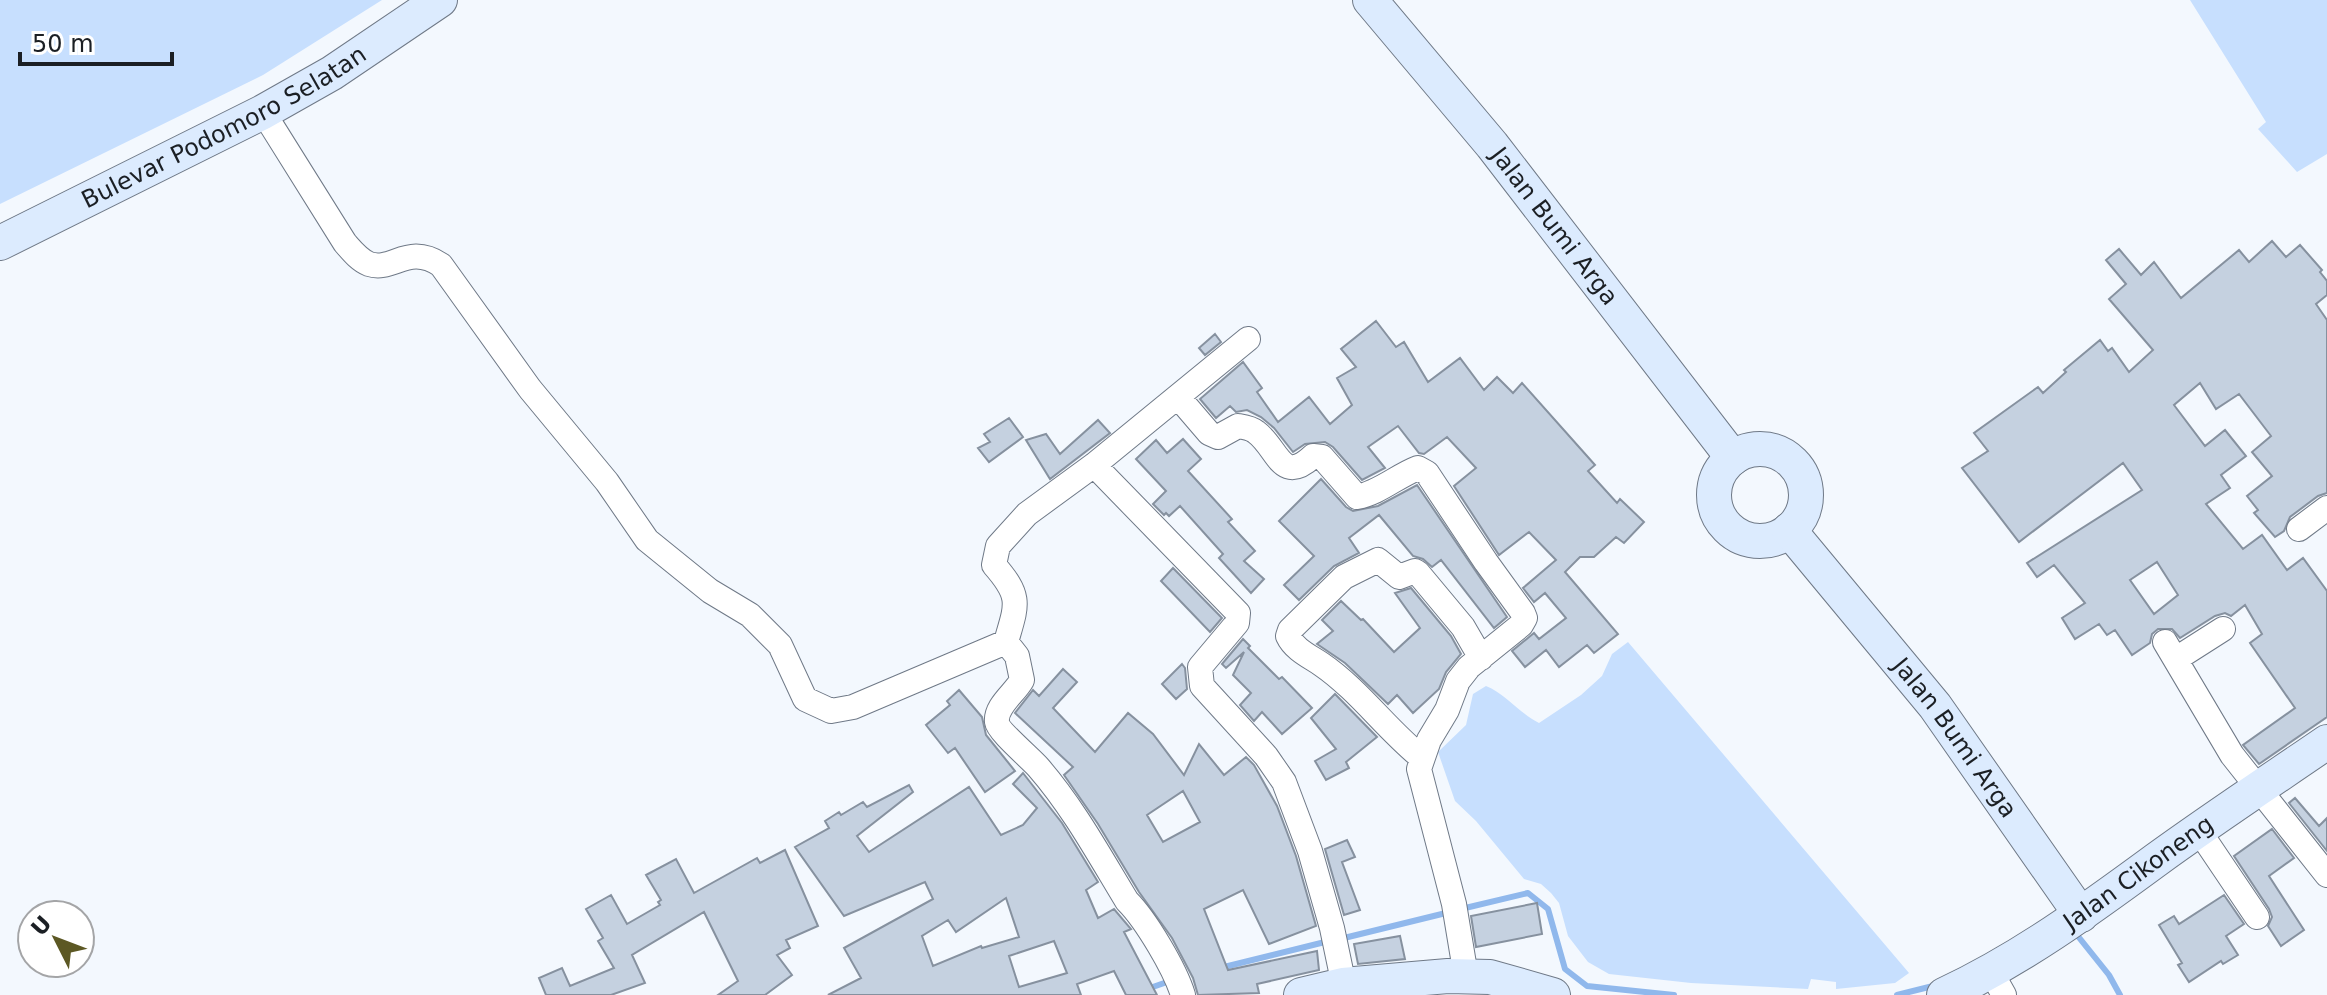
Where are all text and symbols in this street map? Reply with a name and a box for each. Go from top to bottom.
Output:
scale bar [20,16,172,66]
text: 50 m [32,30,94,58]
street label: Bulevar Podomoro Selatan [77,40,371,214]
street label: Jalan Bumi Arga [1484,140,1624,311]
street label: Jalan Bumi Arga [1886,651,2023,823]
street label: Jalan Cikoneng [2056,810,2219,937]
north arrow [16,899,96,979]
text: U [26,911,57,941]

